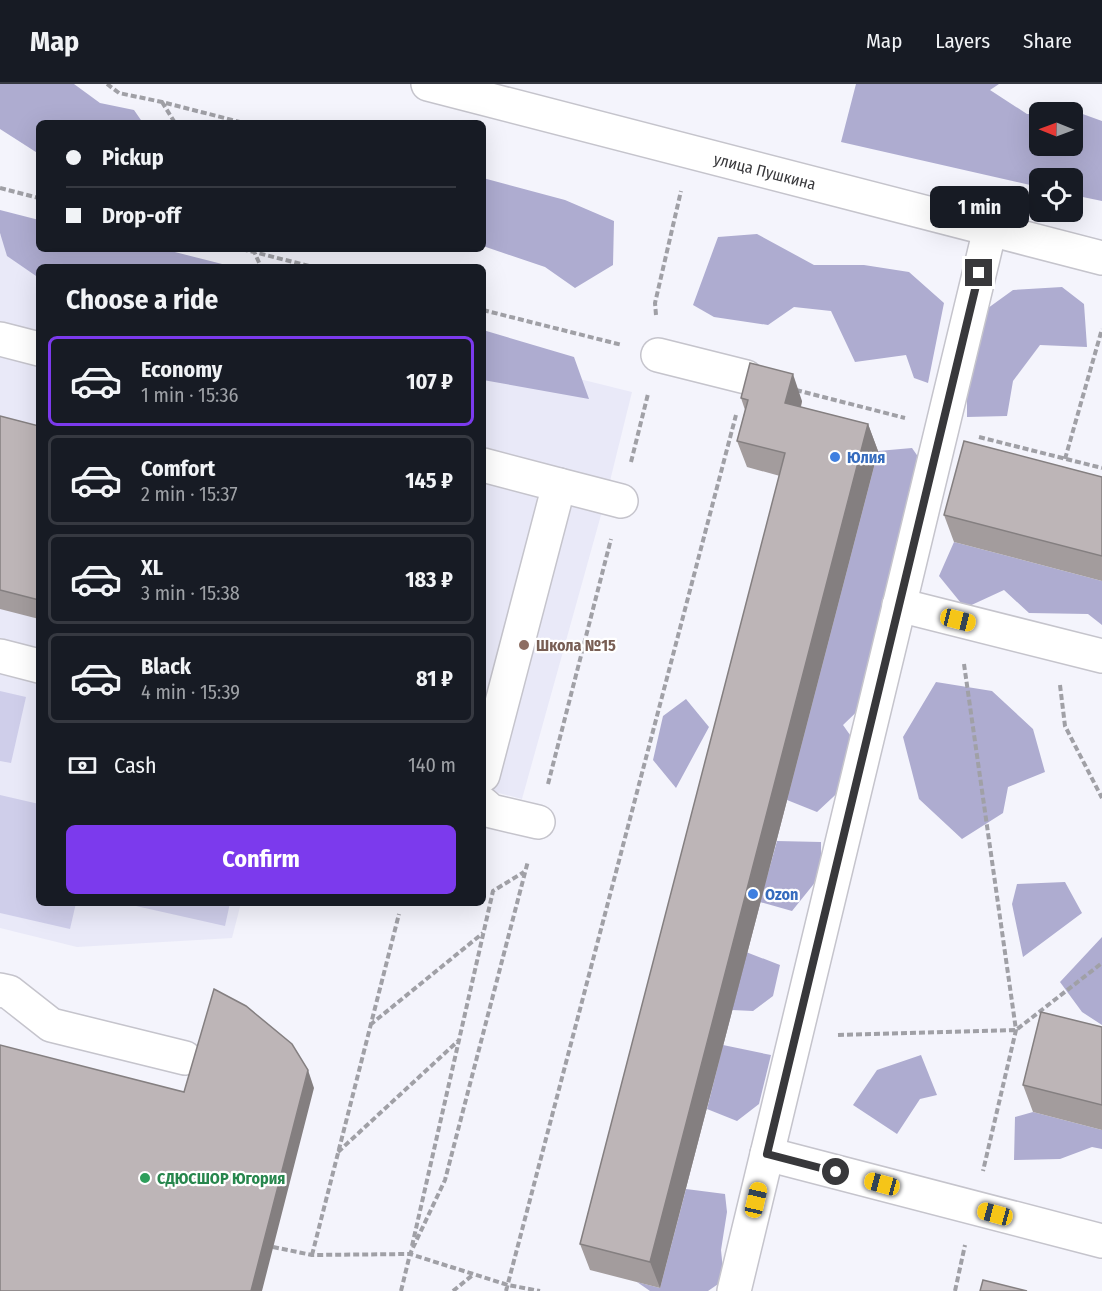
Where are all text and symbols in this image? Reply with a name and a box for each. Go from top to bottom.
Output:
text: Map [30,25,79,58]
text: Map [866,28,902,54]
text: Layers [935,28,990,54]
text: Share [1023,28,1072,54]
north arrow [1029,102,1083,156]
map controls [1029,102,1083,222]
text: Pickup [102,144,164,171]
street label: улица Пушкина [712,149,818,194]
button: locate [1029,168,1083,222]
callout: 1 min [930,186,1028,228]
text: 1 min [958,195,1001,219]
text: Drop-off [102,202,181,229]
route end [965,259,992,286]
text: Choose a ride [66,284,218,316]
icon: car [69,354,123,408]
text: Economy [141,356,222,383]
text: 107 ₽ [406,368,453,395]
text: 1 min · 15:36 [141,383,238,407]
place label: Юлия [847,448,885,467]
marker: Юлия [828,450,842,464]
icon: car [69,453,123,507]
text: Comfort [141,455,215,482]
text: 145 ₽ [405,467,453,494]
text: 2 min · 15:37 [141,482,238,506]
icon: car [69,552,123,606]
text: XL [141,554,163,581]
text: 183 ₽ [405,566,453,593]
text: 3 min · 15:38 [141,581,240,605]
car [938,607,978,633]
place label: Школа №15 [536,636,616,655]
marker: Школа №15 [517,638,531,652]
icon: car [69,651,123,705]
text: Black [141,653,191,680]
text: 81 ₽ [416,665,453,692]
text: 4 min · 15:39 [141,680,240,704]
icon: cash [66,749,99,782]
text: Cash [114,752,157,779]
text: 140 m [408,753,456,777]
button: Confirm [66,825,456,894]
place label: Ozon [765,885,798,904]
marker: Ozon [746,887,760,901]
route start [822,1158,849,1185]
place label: СДЮСШОР Югория [157,1169,285,1188]
marker: СДЮСШОР Югория [138,1171,152,1185]
car [862,1171,902,1197]
car [743,1180,769,1220]
car [975,1201,1015,1227]

